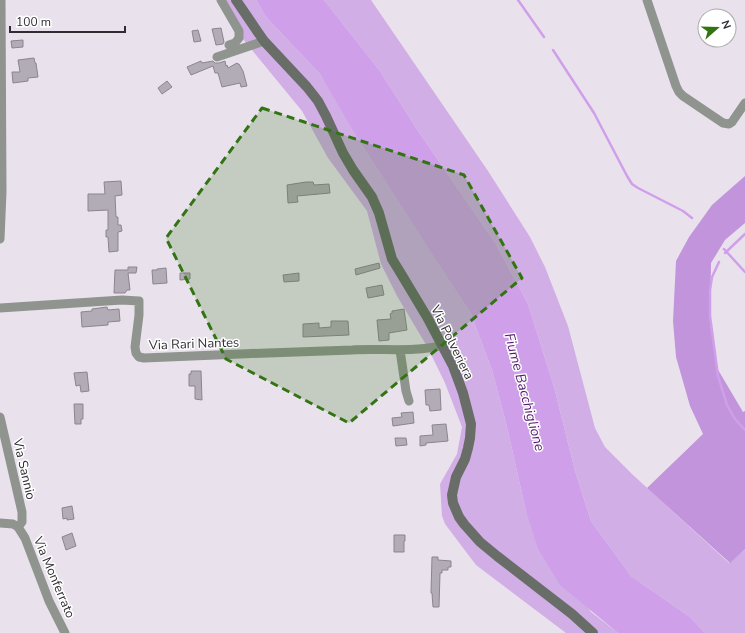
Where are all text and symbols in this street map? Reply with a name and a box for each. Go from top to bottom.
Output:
scale bar [10,8,125,34]
north arrow [697,8,737,48]
text: 100 m [16,14,51,30]
text: N [717,18,734,31]
street label: Via Polveriera [426,301,478,383]
water label: Fiume Bacchiglione [500,331,550,454]
street label: Via Rari Nantes [148,333,239,355]
street label: Via Sannio [8,436,40,502]
street label: Via Monferrato [28,533,79,621]

